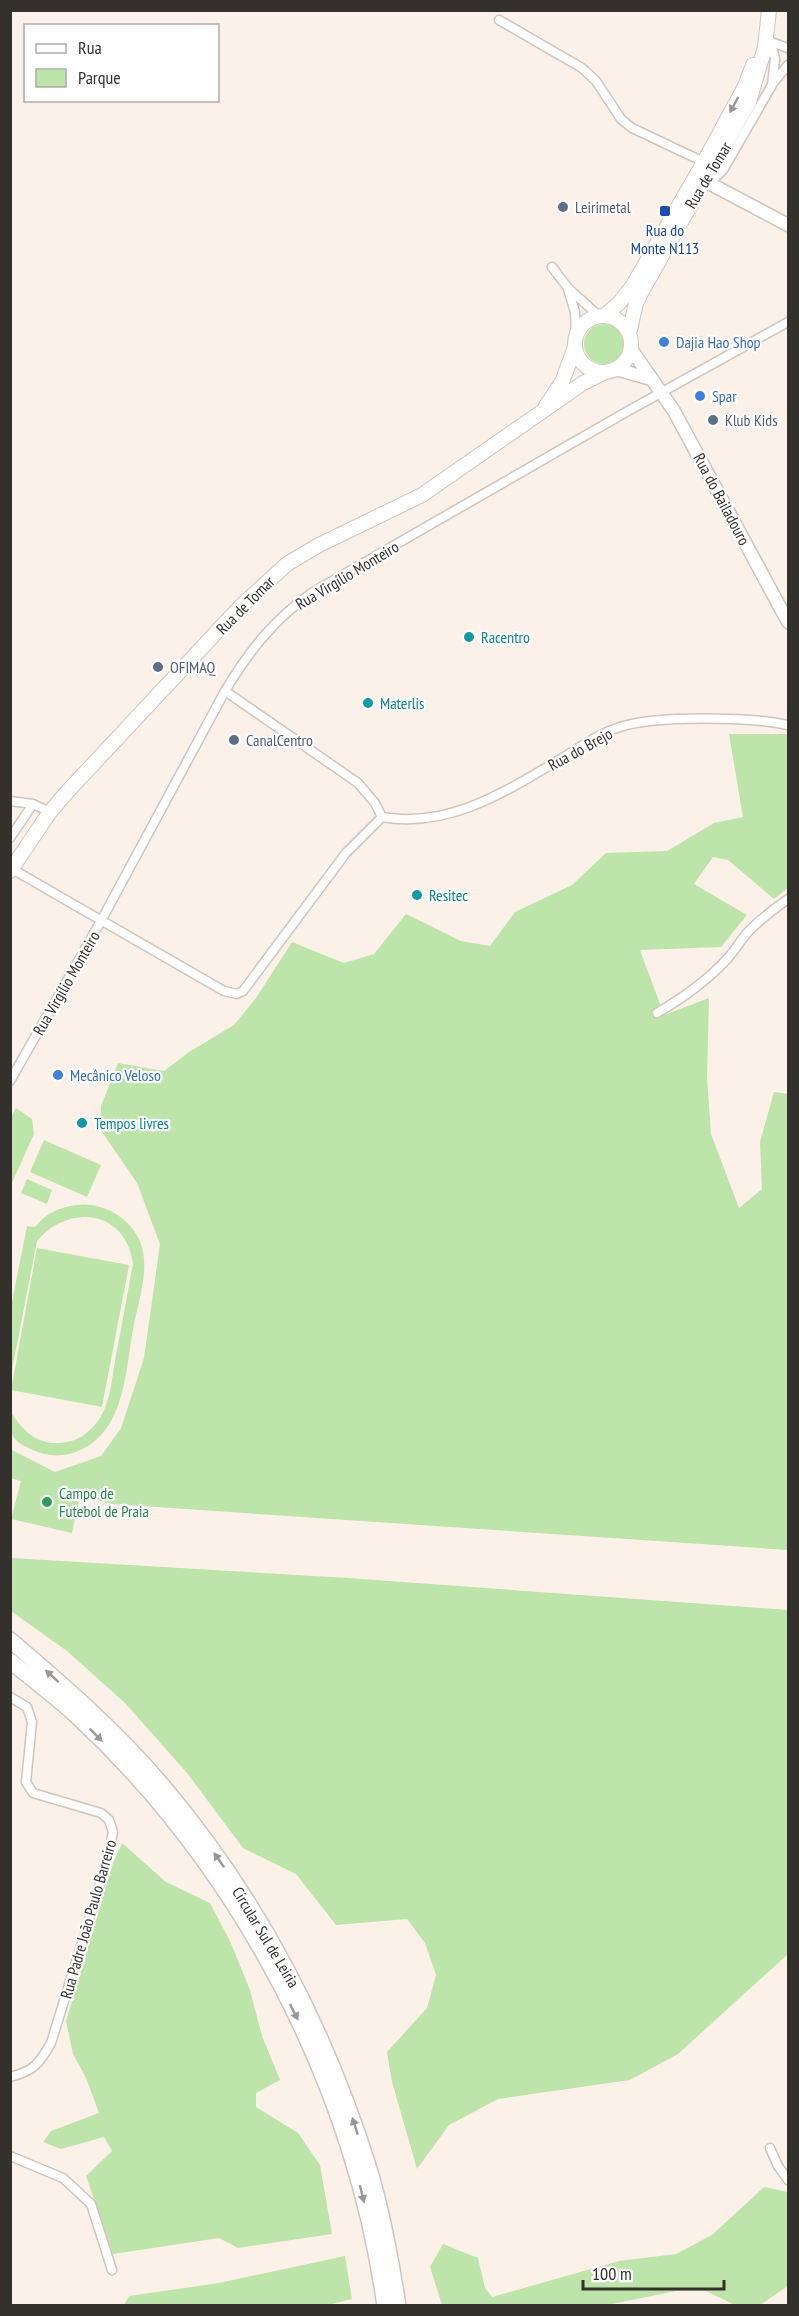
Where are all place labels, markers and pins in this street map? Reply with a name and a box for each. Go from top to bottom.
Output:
place label: Leirimetal [575,197,631,217]
marker: Leirimetal [556,200,570,214]
marker: Rua do Monte N113 [658,204,672,218]
place label: Rua do Monte N113 [631,220,699,258]
place label: Dajia Hao Shop [676,332,761,352]
marker: Dajia Hao Shop [657,335,671,349]
place label: Spar [712,386,737,406]
marker: Spar [693,389,707,403]
place label: Klub Kids [725,410,778,430]
marker: Klub Kids [706,413,720,427]
place label: Racentro [481,627,530,647]
marker: Racentro [462,630,476,644]
place label: OFIMAQ [170,657,217,677]
marker: OFIMAQ [151,660,165,674]
place label: Materlis [380,693,424,713]
marker: Materlis [361,696,375,710]
place label: CanalCentro [246,730,313,750]
marker: CanalCentro [227,733,241,747]
place label: Resitec [429,885,468,905]
marker: Resitec [410,888,424,902]
place label: Mecânico Veloso [70,1065,161,1085]
marker: Mecânico Veloso [51,1068,65,1082]
place label: Tempos livres [94,1113,169,1133]
marker: Tempos livres [75,1116,89,1130]
place label: Campo de Futebol de Praia [59,1483,149,1521]
marker: Campo de Futebol de Praia [40,1495,54,1509]

